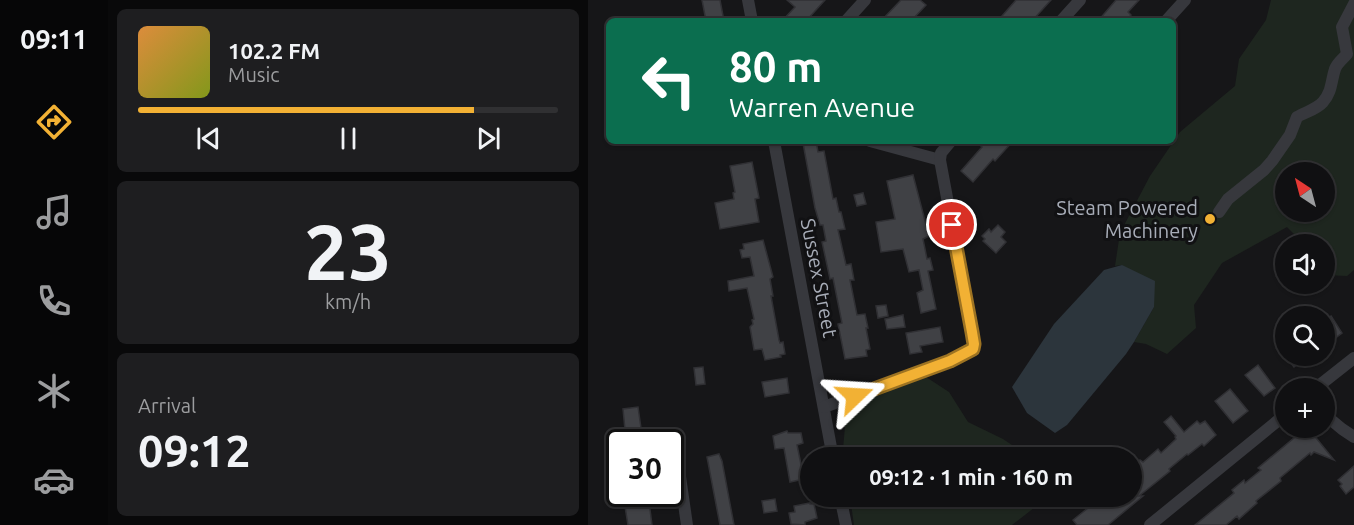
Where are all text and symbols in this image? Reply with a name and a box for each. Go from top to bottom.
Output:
text: 09:11 [20,24,88,54]
text: 102.2 FM [228,38,320,63]
icon: left [630,42,708,120]
text: 80 m [729,43,823,90]
text: Music [228,63,280,86]
text: Warren Avenue [729,92,915,122]
icon: directions [33,101,75,143]
icon: previous [192,122,225,155]
icon: pause [332,122,365,155]
icon: next [472,122,505,155]
north arrow [1275,162,1335,222]
map controls [1275,162,1335,438]
icon: music [33,191,75,233]
place label: Steam Powered Machinery [1056,196,1198,242]
pin [926,199,977,250]
text: 23 [304,207,392,295]
icon: arrive [935,208,968,241]
marker: Steam Powered Machinery [1203,212,1217,226]
street label: Sussex Street [797,216,842,340]
button: sound [1275,234,1335,294]
icon: phone [33,280,75,322]
text: km/h [325,290,371,313]
button: search [1275,306,1335,366]
position arrow [823,364,887,428]
icon: climate [33,370,75,412]
button: + [1275,378,1335,438]
text: Arrival [138,394,196,417]
text: 09:12 [138,425,251,476]
speed limit sign: 30 [606,429,684,507]
icon: car [33,459,75,501]
text: 09:12 · 1 min · 160 m [869,464,1073,489]

